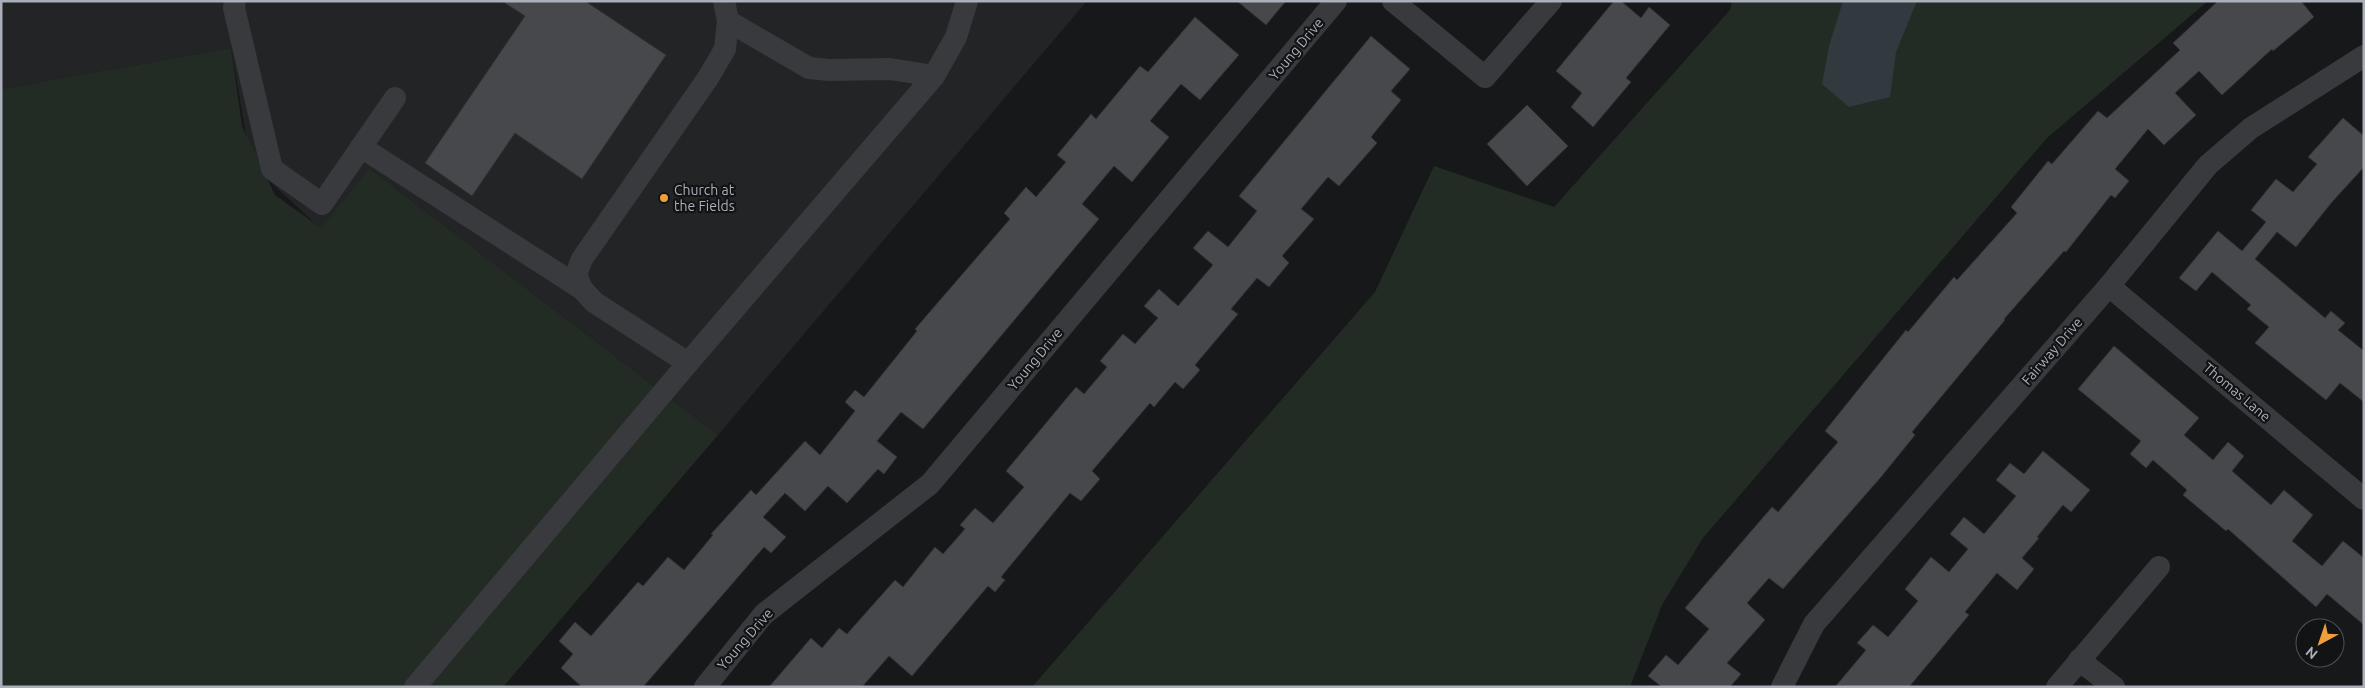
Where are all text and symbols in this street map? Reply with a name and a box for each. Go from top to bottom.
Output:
street label: Young Drive [1265,15,1327,83]
place label: Church at the Fields [674,182,735,214]
marker: Church at the Fields [658,192,670,204]
street label: Fairway Drive [2018,314,2086,388]
street label: Young Drive [1004,325,1066,393]
street label: Thomas Lane [2200,359,2274,425]
street label: Young Drive [714,605,776,673]
north arrow [2295,618,2345,668]
text: N [2302,643,2321,662]

